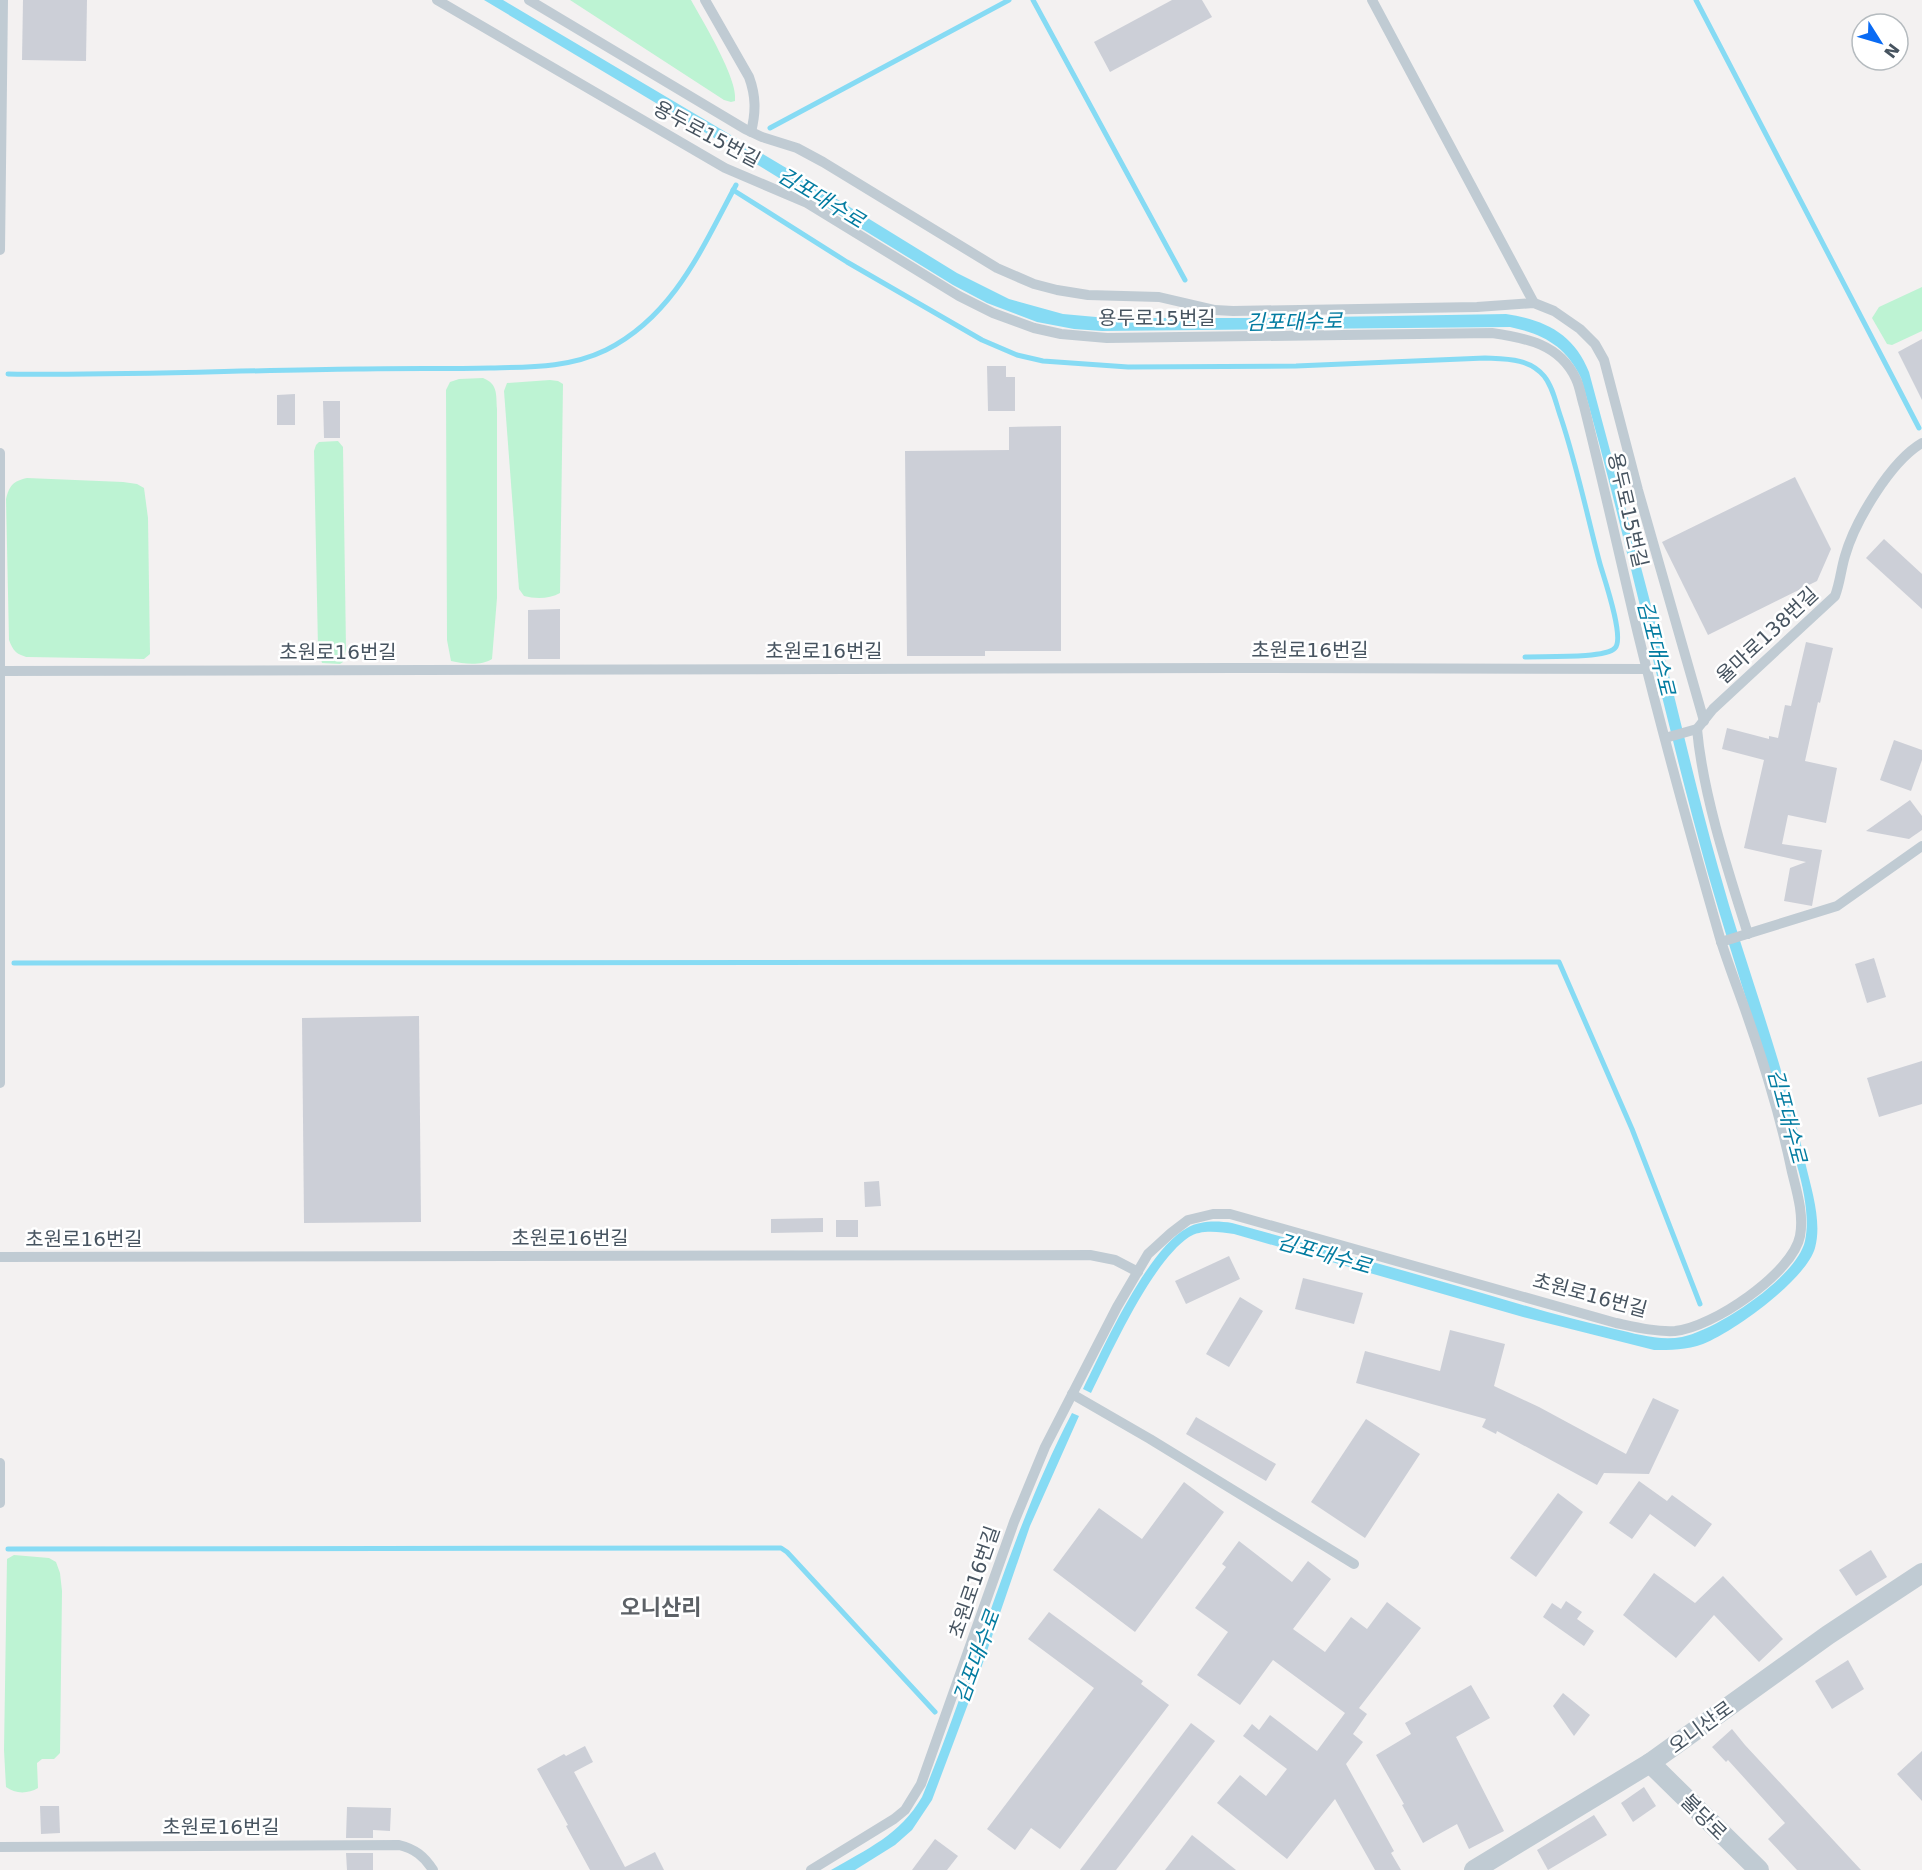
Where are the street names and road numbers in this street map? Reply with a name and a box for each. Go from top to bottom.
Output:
street label: 용두로15번길 [650,96,764,172]
street label: 용두로15번길 [1098,306,1216,330]
street label: 용두로15번길 [1603,450,1653,570]
street label: 율마로138번길 [1711,582,1823,688]
street label: 초원로16번길 [1251,638,1369,662]
street label: 초원로16번길 [765,639,883,663]
street label: 초원로16번길 [279,640,397,664]
street label: 초원로16번길 [511,1226,629,1250]
street label: 초원로16번길 [25,1227,143,1251]
street label: 초원로16번길 [1530,1268,1650,1322]
street label: 초원로16번길 [944,1523,1004,1641]
street label: 오니산로 [1664,1696,1738,1758]
street label: 불당로 [1676,1789,1732,1845]
street label: 초원로16번길 [162,1815,280,1839]

